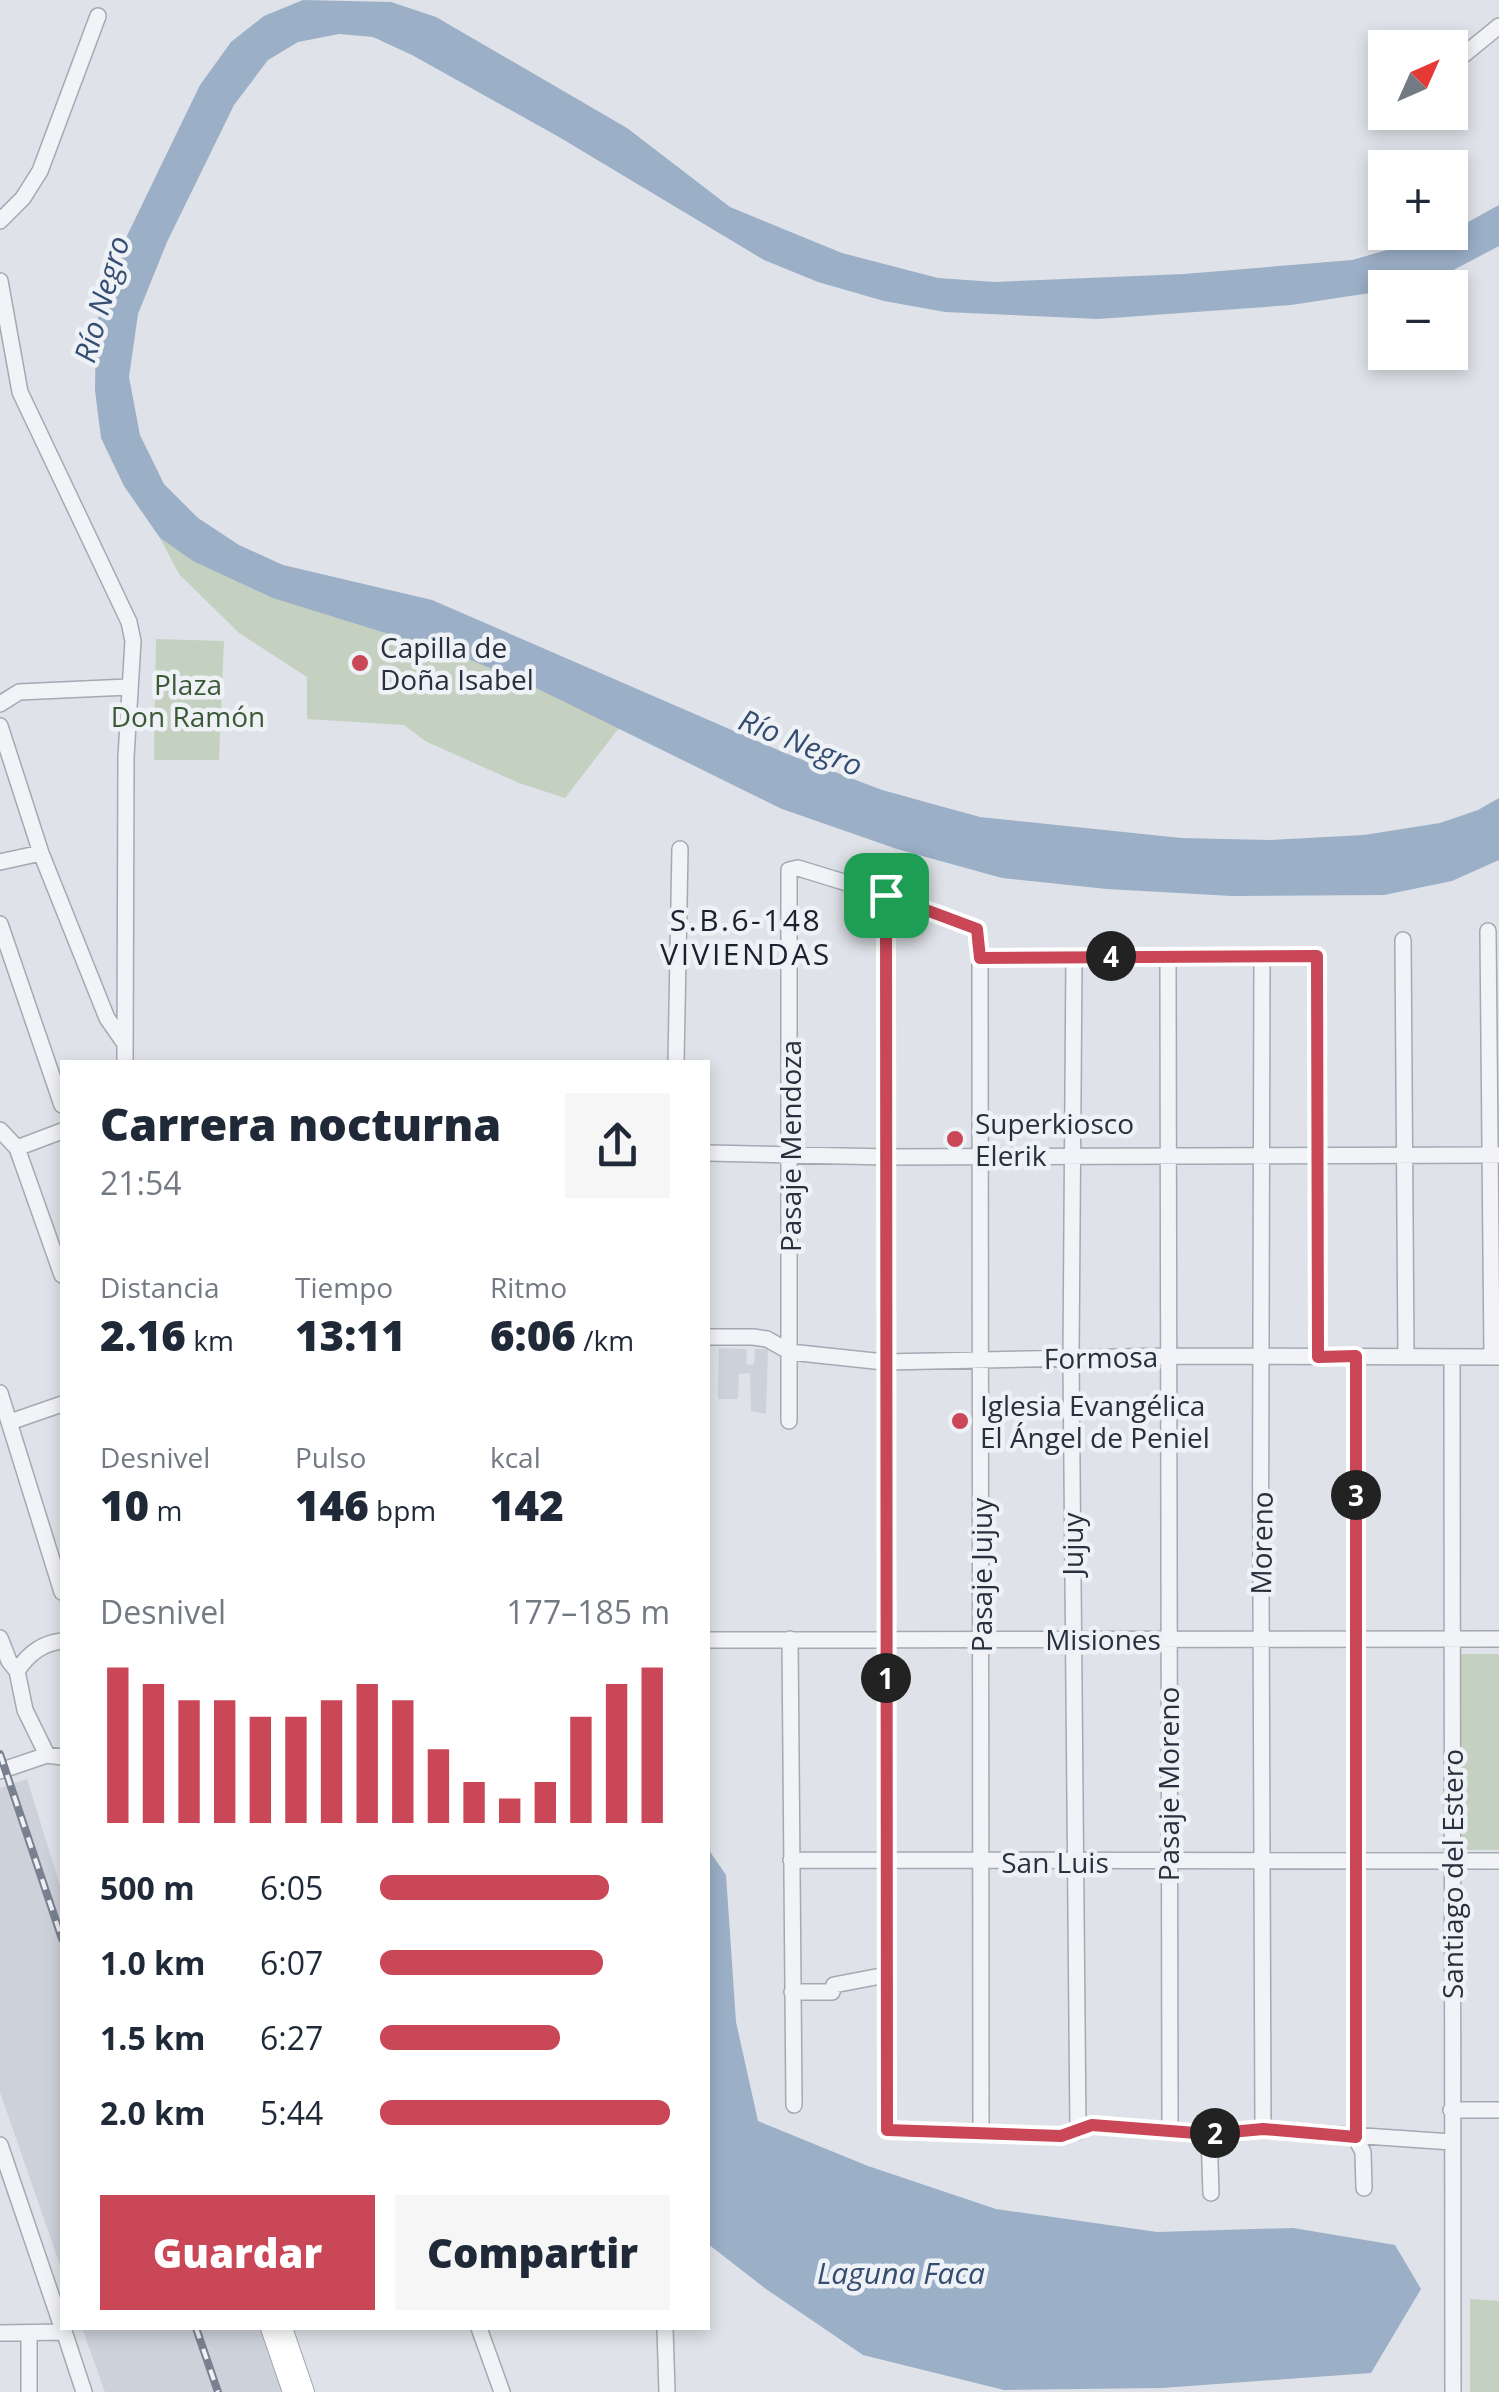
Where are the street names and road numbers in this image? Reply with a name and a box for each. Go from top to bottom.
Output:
street label: Pasaje Mendoza [771,1040,809,1252]
street label: Formosa [1043,1337,1159,1377]
street label: Moreno [1241,1491,1281,1595]
street label: Pasaje Jujuy [962,1497,1000,1652]
street label: Jujuy [1053,1512,1091,1578]
street label: Misiones [1045,1620,1161,1658]
street label: Pasaje Moreno [1149,1687,1187,1881]
street label: Santiago del Estero [1433,1749,1471,1999]
street label: San Luis [1001,1843,1109,1881]

